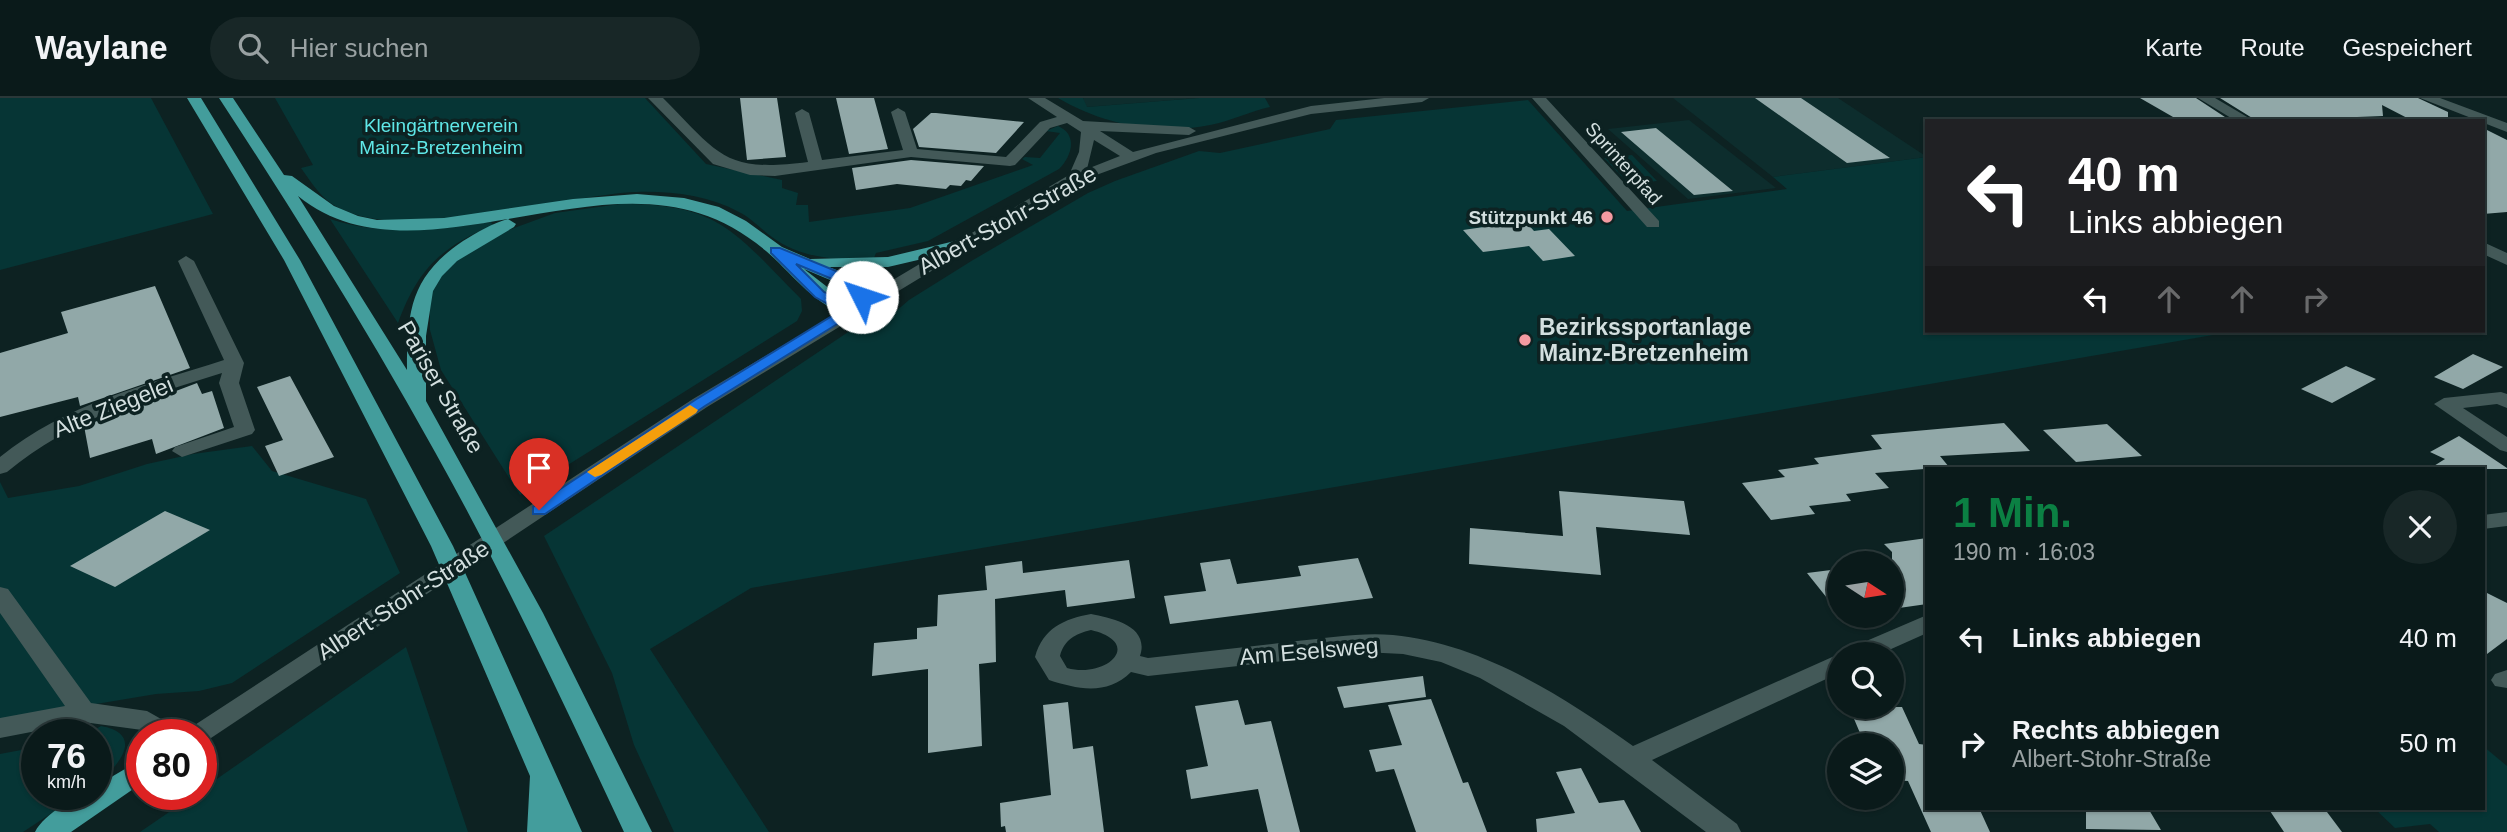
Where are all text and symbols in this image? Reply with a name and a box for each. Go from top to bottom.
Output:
search box [210,17,700,80]
text: Waylane [35,29,168,66]
icon: search [234,29,272,67]
text: Hier suchen [290,33,428,63]
text: Karte [2145,34,2203,61]
text: Route [2241,34,2305,61]
text: Gespeichert [2343,34,2472,61]
park label: Kleingärtnerverein Mainz-Bretzenheim [359,115,523,158]
street label: Sprinterpfad [1581,118,1666,209]
icon: left [1953,147,2044,238]
text: 40 m [2068,147,2180,201]
street label: Albert-Stohr-Straße [913,160,1101,280]
text: Links abbiegen [2068,204,2283,240]
place label: Stützpunkt 46 [1468,207,1593,228]
marker: Stützpunkt 46 [1599,209,1615,225]
position arrow [825,260,899,334]
icon: left [2077,280,2115,318]
icon: ahead [2150,280,2188,318]
icon: ahead [2223,280,2261,318]
icon: right [2296,280,2334,318]
place label: Bezirkssportanlage Mainz-Bretzenheim [1539,314,1751,366]
street label: Pariser Straße [393,316,489,458]
marker: Bezirkssportanlage Mainz-Bretzenheim [1517,332,1533,348]
street label: Alte Ziegelei [49,371,177,443]
pin [509,438,569,510]
icon: arrive [520,449,558,487]
text: 1 Min. [1953,489,2072,536]
button: close [2383,490,2457,564]
street label: Albert-Stohr-Straße [312,535,494,665]
text: 190 m · 16:03 [1953,539,2095,565]
north arrow [1827,551,1904,628]
map controls [1827,551,1904,810]
icon: left [1953,620,1991,658]
text: Links abbiegen [2012,623,2201,653]
text: 40 m [2399,623,2457,653]
street label: Am Eselsweg [1238,632,1380,670]
button: search [1827,642,1904,719]
text: Rechts abbiegen [2012,715,2220,745]
speed limit sign: 80 [126,719,217,810]
icon: right [1953,725,1991,763]
text: 50 m [2399,728,2457,758]
button: layers [1827,733,1904,810]
text: 76 [47,736,86,775]
text: Albert-Stohr-Straße [2012,746,2211,772]
text: km/h [47,772,86,792]

